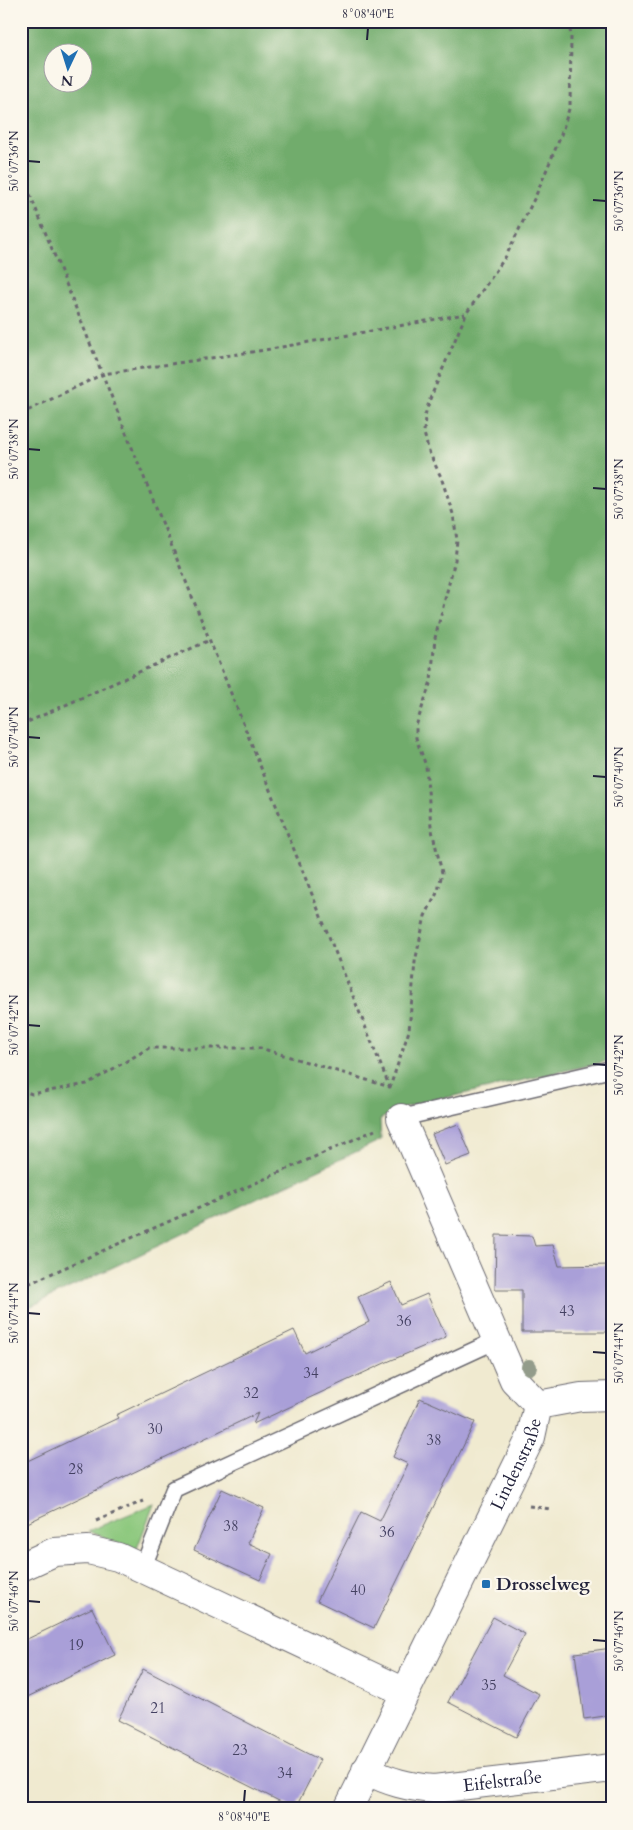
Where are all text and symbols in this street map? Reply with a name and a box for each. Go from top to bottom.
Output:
text: 8°08'40"E [342,6,394,22]
north arrow [42,42,92,92]
text: N [60,71,74,90]
text: 50°07'36"N [6,130,22,191]
text: 50°07'36"N [611,170,627,231]
text: 50°07'38"N [6,418,22,479]
text: 50°07'38"N [611,458,627,519]
text: 50°07'40"N [6,706,22,767]
text: 50°07'40"N [611,746,627,807]
text: 50°07'42"N [6,994,22,1055]
text: 50°07'42"N [611,1034,627,1095]
text: 50°07'44"N [6,1282,22,1343]
house number: 43 [559,1301,575,1321]
house number: 36 [396,1311,412,1331]
text: 50°07'44"N [611,1322,627,1383]
house number: 34 [303,1363,319,1383]
house number: 32 [243,1383,259,1403]
street label: Lindenstraße [485,1416,548,1515]
house number: 30 [147,1419,163,1439]
house number: 38 [426,1430,442,1450]
house number: 28 [68,1459,84,1479]
house number: 38 [223,1516,239,1536]
house number: 36 [379,1522,395,1542]
text: 50°07'46"N [6,1570,22,1631]
place label: Drosselweg [496,1572,590,1597]
marker: Drosselweg [480,1578,492,1590]
house number: 40 [350,1580,366,1600]
text: 50°07'46"N [611,1610,627,1671]
house number: 19 [68,1635,84,1655]
house number: 35 [481,1675,497,1695]
house number: 21 [150,1698,166,1718]
house number: 23 [232,1740,248,1760]
house number: 34 [277,1763,293,1783]
street label: Eifelstraße [462,1764,543,1798]
text: 8°08'40"E [218,1809,270,1825]

